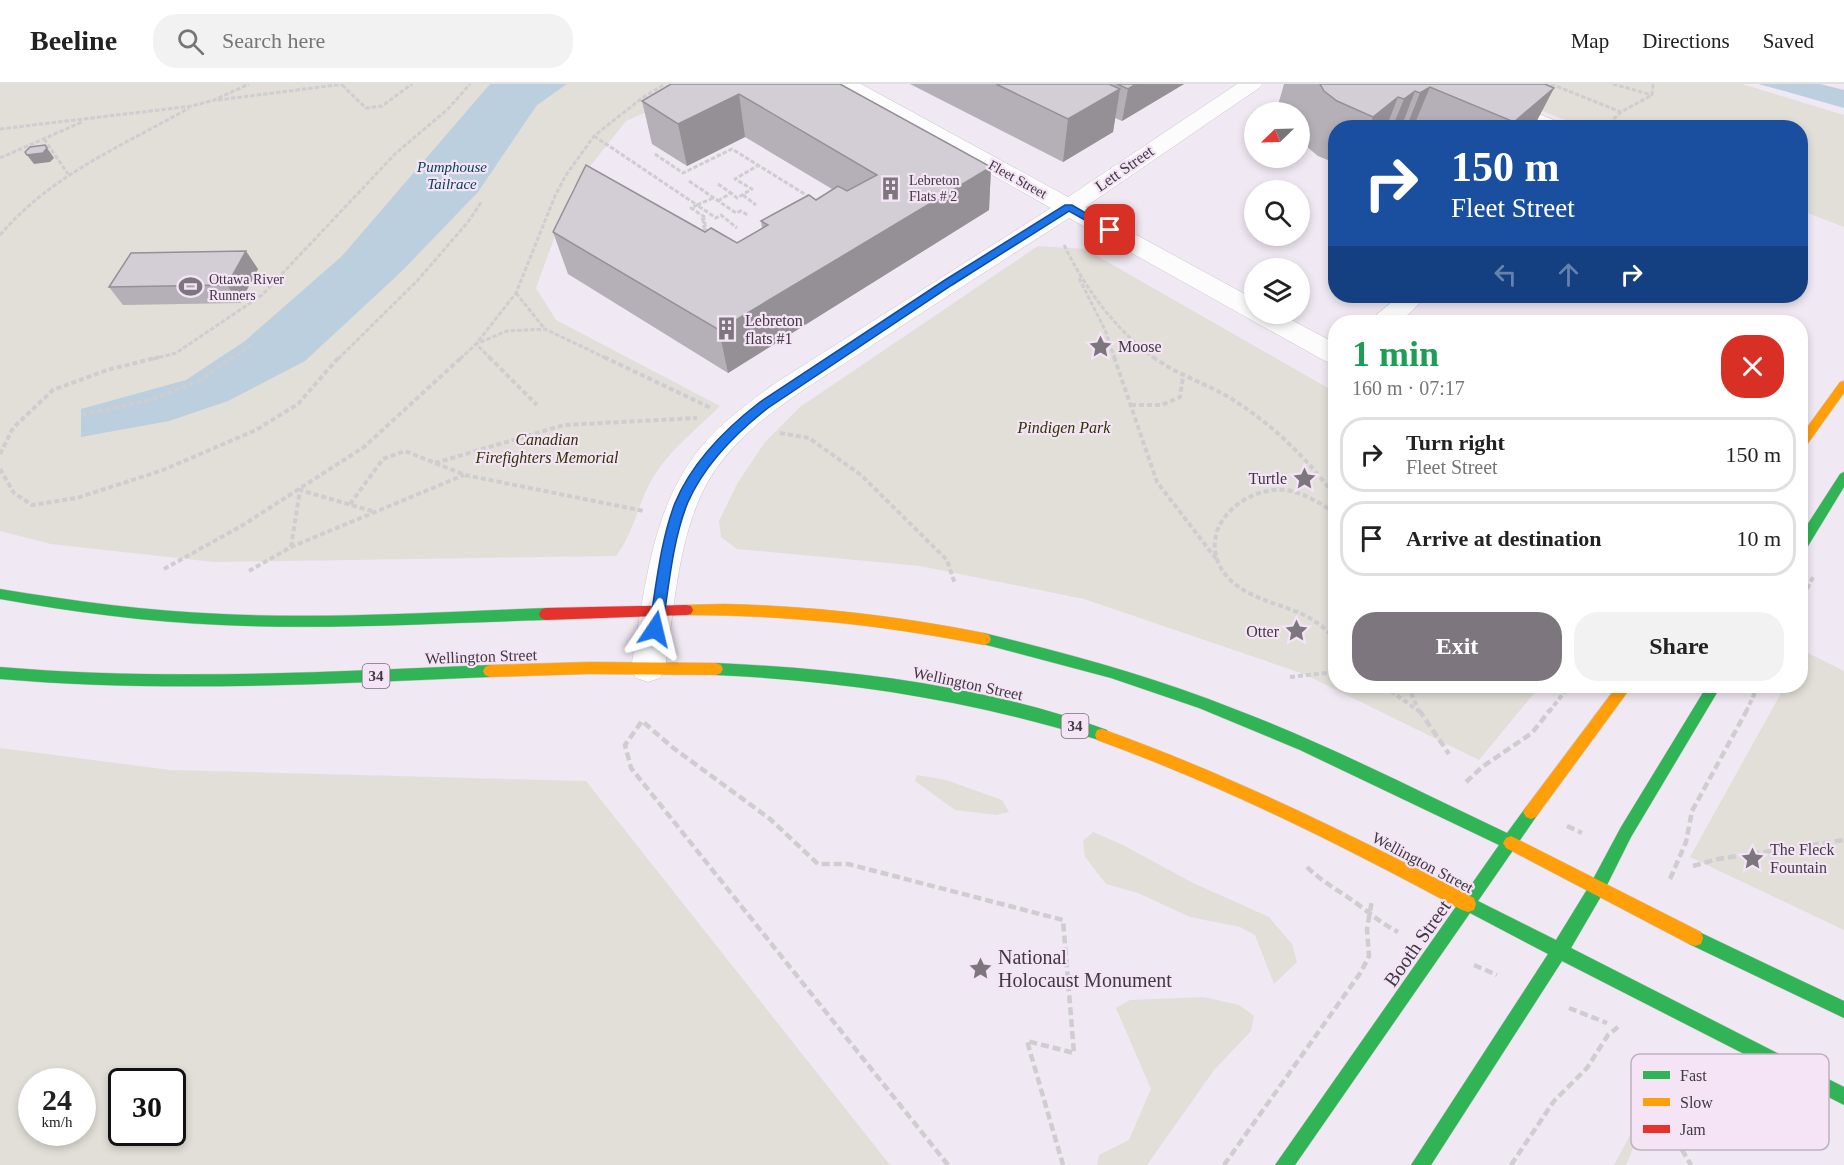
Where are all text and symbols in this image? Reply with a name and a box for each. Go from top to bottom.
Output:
search box [153,14,573,68]
text: Beeline [30,25,117,56]
icon: search [174,25,207,58]
text: Search here [222,28,325,53]
text: Map [1571,29,1609,53]
text: Directions [1642,29,1730,53]
text: Saved [1763,29,1814,53]
north arrow [1244,102,1310,168]
map controls [1244,102,1310,324]
street label: Lett Street [1092,142,1157,195]
icon: right [1352,144,1430,222]
text: 150 m [1451,144,1560,190]
street label: Fleet Street [986,157,1050,202]
water label: Pumphouse Tailrace [416,159,487,192]
place label: Lebreton Flats # 2 [909,173,960,204]
building icon: Lebreton Flats # 2 [878,175,904,201]
button: search [1244,180,1310,246]
text: Fleet Street [1451,193,1575,223]
pin [1084,204,1135,255]
icon: arrive [1093,213,1126,246]
button: layers [1244,258,1310,324]
icon: left [1489,258,1522,291]
icon: ahead [1552,258,1585,291]
icon: right [1615,258,1648,291]
place label: Ottawa River Runners [209,272,284,303]
sports icon: Ottawa River Runners [178,274,204,300]
place label: Lebreton flats #1 [745,312,803,347]
building icon: Lebreton flats #1 [714,316,740,342]
place icon: Moose [1087,333,1113,359]
text: 1 min [1352,334,1439,374]
button: close [1721,335,1784,398]
place label: Moose [1118,338,1162,355]
text: 160 m · 07:17 [1352,377,1465,399]
park label: Pindigen Park [1017,419,1111,437]
text: Turn right [1406,430,1505,455]
park label: Canadian Firefighters Memorial [475,431,619,467]
icon: right [1355,438,1388,471]
text: 150 m [1725,442,1781,467]
text: Fleet Street [1406,456,1498,478]
place icon: Turtle [1292,465,1318,491]
place label: Turtle [1248,470,1287,487]
icon: arrive [1355,522,1388,555]
text: Arrive at destination [1406,526,1602,551]
text: 10 m [1736,526,1781,551]
position arrow [623,597,687,661]
button: Exit [1352,612,1562,681]
button: Share [1574,612,1784,681]
place icon: Otter [1284,618,1310,644]
place label: Otter [1246,623,1280,640]
street label: Wellington Street [425,646,538,668]
road number: 34 [362,664,389,688]
street label: Wellington Street [911,664,1025,705]
road number: 34 [1062,714,1088,738]
street label: Wellington Street [1369,829,1477,897]
place label: The Fleck Fountain [1770,841,1834,876]
place icon: The Fleck Fountain [1739,845,1765,871]
street label: Booth Street [1379,895,1455,990]
place label: National Holocaust Monument [998,946,1172,991]
place icon: National Holocaust Monument [967,955,993,981]
legend [1631,1054,1829,1150]
text: Fast [1680,1067,1707,1084]
speed limit sign: 30 [108,1068,186,1146]
text: 24 [42,1083,72,1116]
text: Slow [1680,1094,1713,1111]
text: km/h [42,1114,72,1130]
text: Jam [1680,1121,1706,1138]

